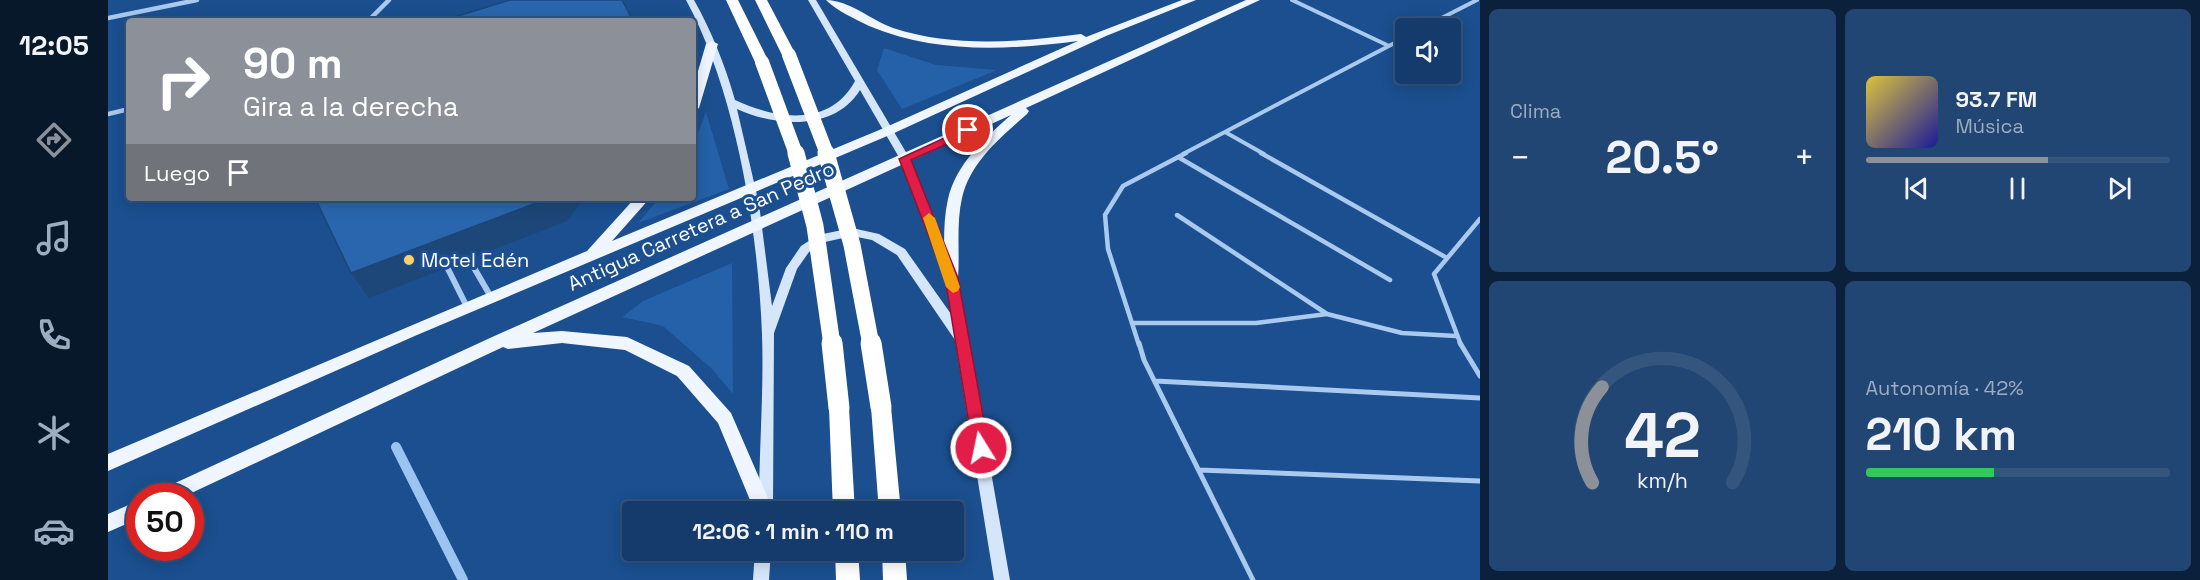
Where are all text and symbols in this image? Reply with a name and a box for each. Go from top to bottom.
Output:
map controls [1395,18,1461,84]
button: sound [1395,18,1461,84]
text: 12:05 [19,28,89,63]
text: 90 m [243,37,343,90]
icon: right [144,42,222,120]
text: 93.7 FM [1956,85,2037,113]
text: Gira a la derecha [243,89,458,124]
text: Clima [1510,98,1561,124]
pin [942,104,993,155]
icon: arrive [951,113,984,146]
text: Música [1956,113,2024,139]
icon: directions [33,119,75,161]
text: 20.5° [1606,129,1719,186]
text: − [1510,137,1530,179]
text: + [1794,137,1815,179]
street label: Antigua Carretera a San Pedro [564,155,838,297]
icon: arrive [222,156,255,189]
text: Luego [144,159,210,187]
icon: previous [1900,172,1933,205]
icon: pause [2001,172,2034,205]
icon: next [2103,172,2136,205]
icon: music [33,217,75,259]
place label: Motel Edén [421,247,529,273]
marker: Motel Edén [402,253,416,267]
icon: phone [33,314,75,356]
text: Autonomía · 42% [1866,375,2024,401]
text: 42 [1624,396,1701,475]
text: 210 km [1866,406,2017,463]
icon: climate [33,412,75,454]
position arrow [949,416,1013,480]
text: km/h [1637,467,1688,494]
speed limit sign: 50 [126,483,204,561]
icon: car [33,510,75,552]
text: 12:06 · 1 min · 110 m [692,517,894,545]

